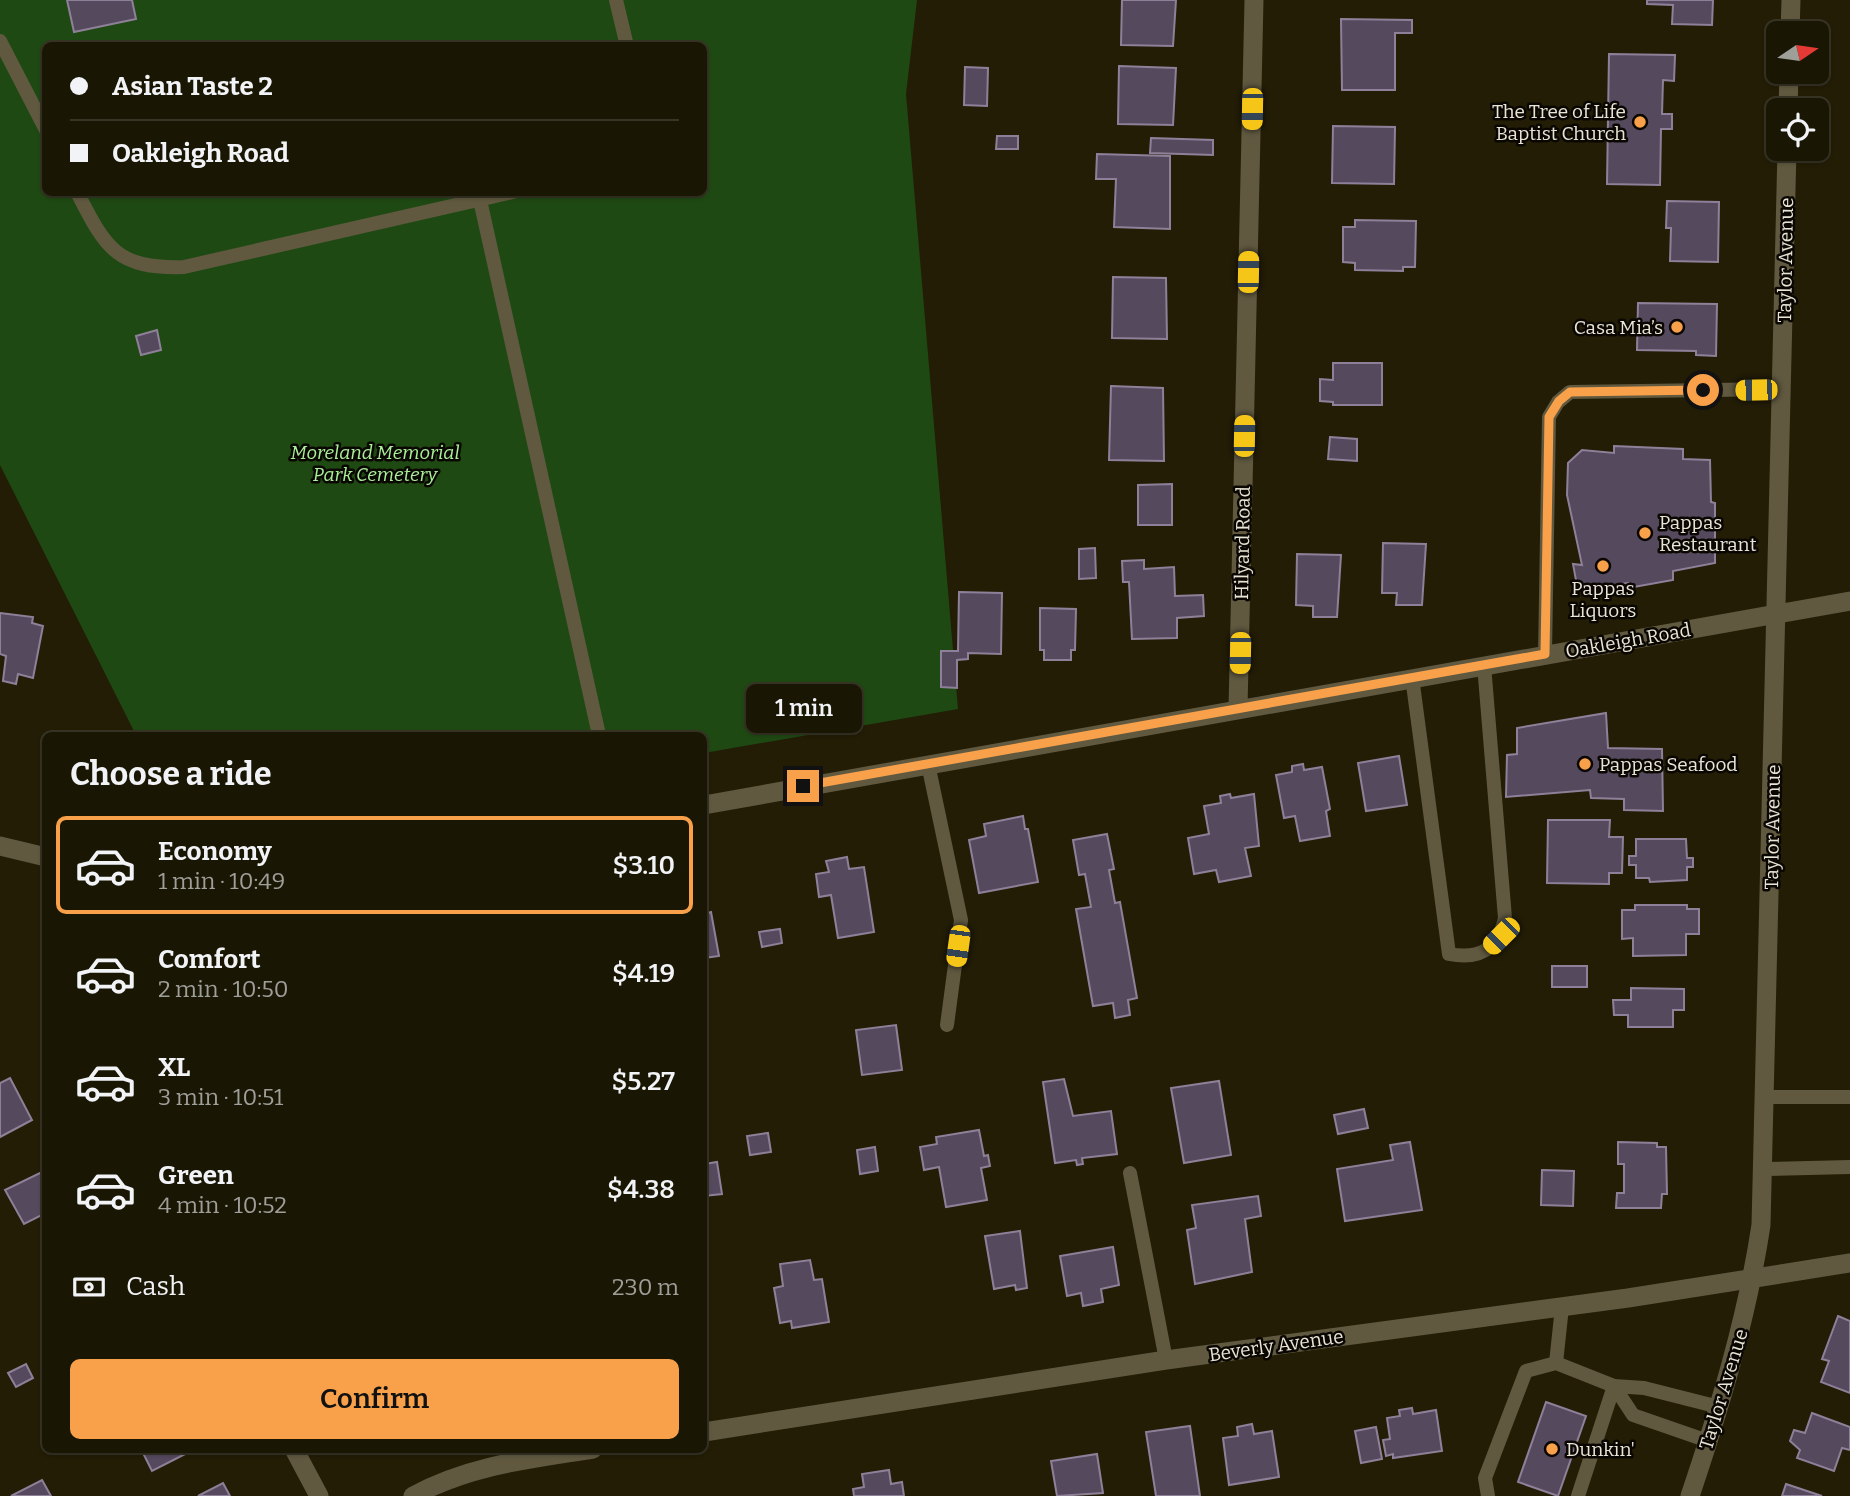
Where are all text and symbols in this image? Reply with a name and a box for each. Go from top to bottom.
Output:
north arrow [1766,21,1829,84]
map controls [1766,21,1829,161]
text: Asian Taste 2 [112,71,273,102]
car [1242,88,1263,130]
button: locate [1766,98,1829,161]
place label: The Tree of Life Baptist Church [1492,100,1626,145]
marker: The Tree of Life Baptist Church [1632,114,1648,130]
text: Oakleigh Road [112,138,289,169]
street label: Taylor Avenue [1773,197,1798,323]
car [1238,251,1259,293]
place label: Casa Mia’s [1574,316,1663,339]
marker: Casa Mia’s [1669,319,1685,335]
route start [1687,374,1719,406]
car [1735,379,1778,401]
car [1234,415,1255,457]
park label: Moreland Memorial Park Cemetery [290,441,460,486]
street label: Hilyard Road [1230,486,1255,600]
place label: Pappas Restaurant [1659,511,1757,556]
marker: Pappas Restaurant [1637,525,1653,541]
marker: Pappas Liquors [1595,558,1611,574]
place label: Pappas Liquors [1570,577,1636,622]
street label: Oakleigh Road [1564,618,1693,663]
car [1230,632,1251,674]
callout: 1 min [745,684,861,734]
text: 1 min [775,694,833,722]
place label: Pappas Seafood [1599,753,1738,776]
text: Choose a ride [70,755,271,793]
marker: Pappas Seafood [1577,756,1593,772]
street label: Taylor Avenue [1760,764,1785,890]
route end [787,770,819,802]
icon: car [74,834,137,897]
text: Economy [158,836,272,867]
text: $3.10 [612,850,675,881]
text: 1 min · 10:49 [158,867,285,895]
car [1479,914,1524,958]
car [945,924,972,968]
icon: car [74,942,137,1005]
text: Comfort [158,944,261,975]
text: $4.19 [612,958,675,989]
text: 2 min · 10:50 [158,975,288,1003]
icon: car [74,1050,137,1113]
text: XL [158,1052,190,1083]
text: $5.27 [611,1066,675,1097]
text: 3 min · 10:51 [158,1083,283,1111]
icon: car [74,1158,137,1221]
text: Green [158,1160,234,1191]
text: $4.38 [607,1174,675,1205]
text: 4 min · 10:52 [158,1191,287,1219]
icon: cash [70,1268,108,1306]
text: Cash [126,1271,185,1302]
text: 230 m [612,1273,679,1301]
street label: Beverly Avenue [1207,1325,1345,1366]
street label: Taylor Avenue [1694,1326,1753,1452]
button: Confirm [70,1359,679,1439]
place label: Dunkin' [1566,1438,1635,1461]
marker: Dunkin' [1544,1441,1560,1457]

